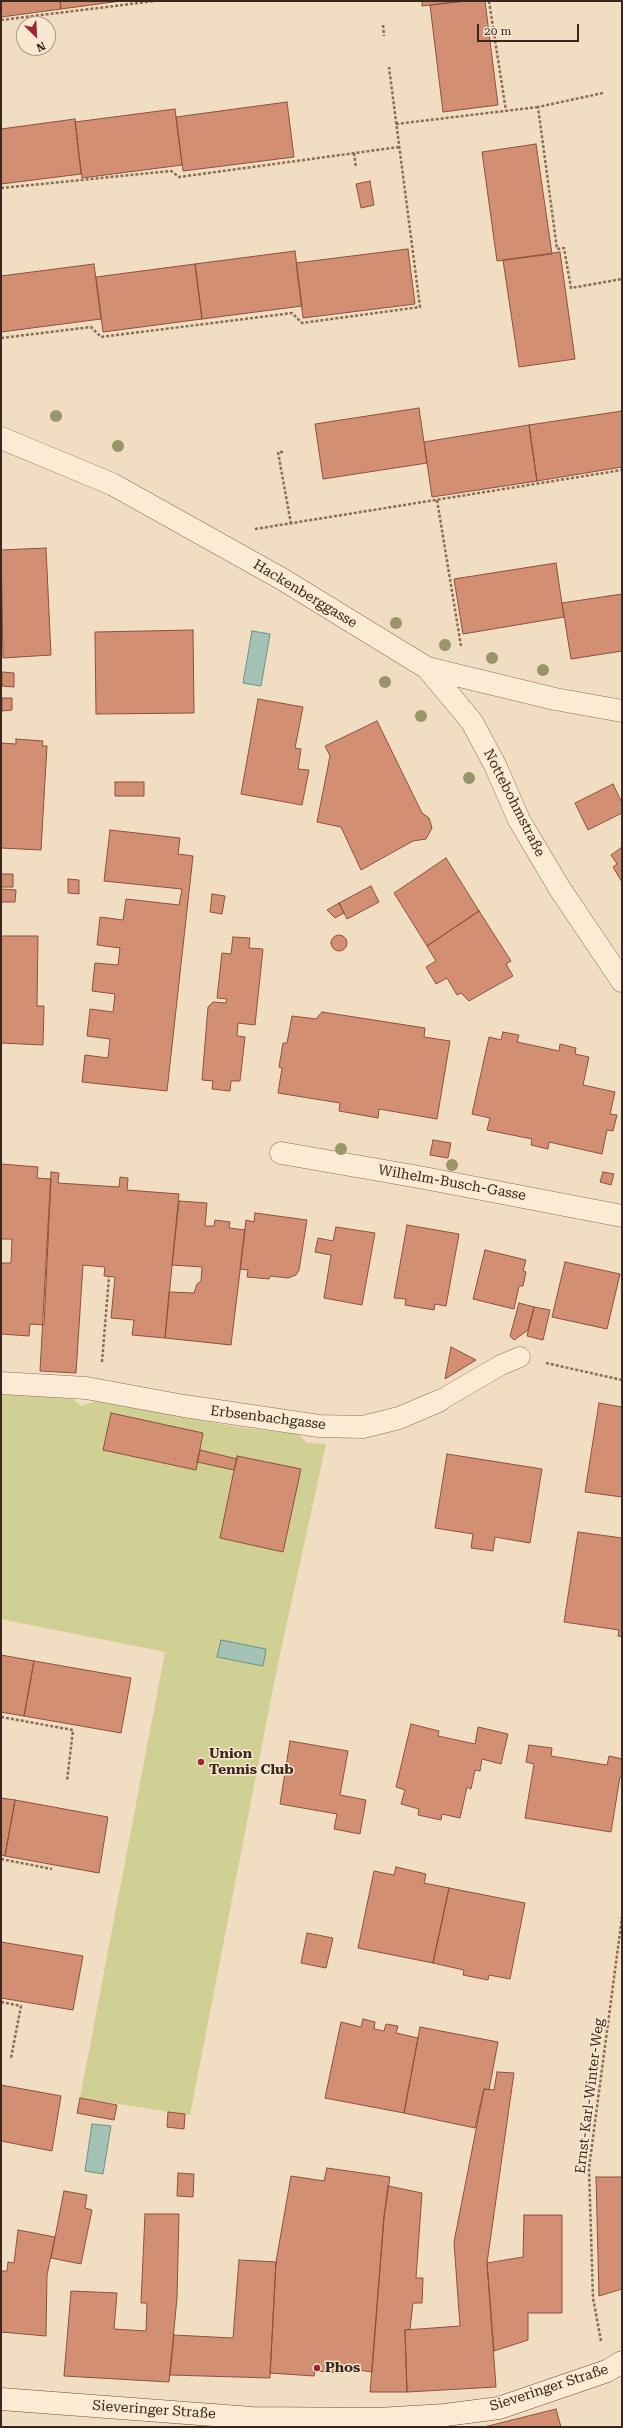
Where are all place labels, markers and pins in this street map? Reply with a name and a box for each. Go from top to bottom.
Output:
place label: Union Tennis Club [209,1746,294,1778]
marker: Union Tennis Club [196,1757,206,1767]
place label: Phos [325,2360,360,2376]
marker: Phos [312,2363,322,2373]

